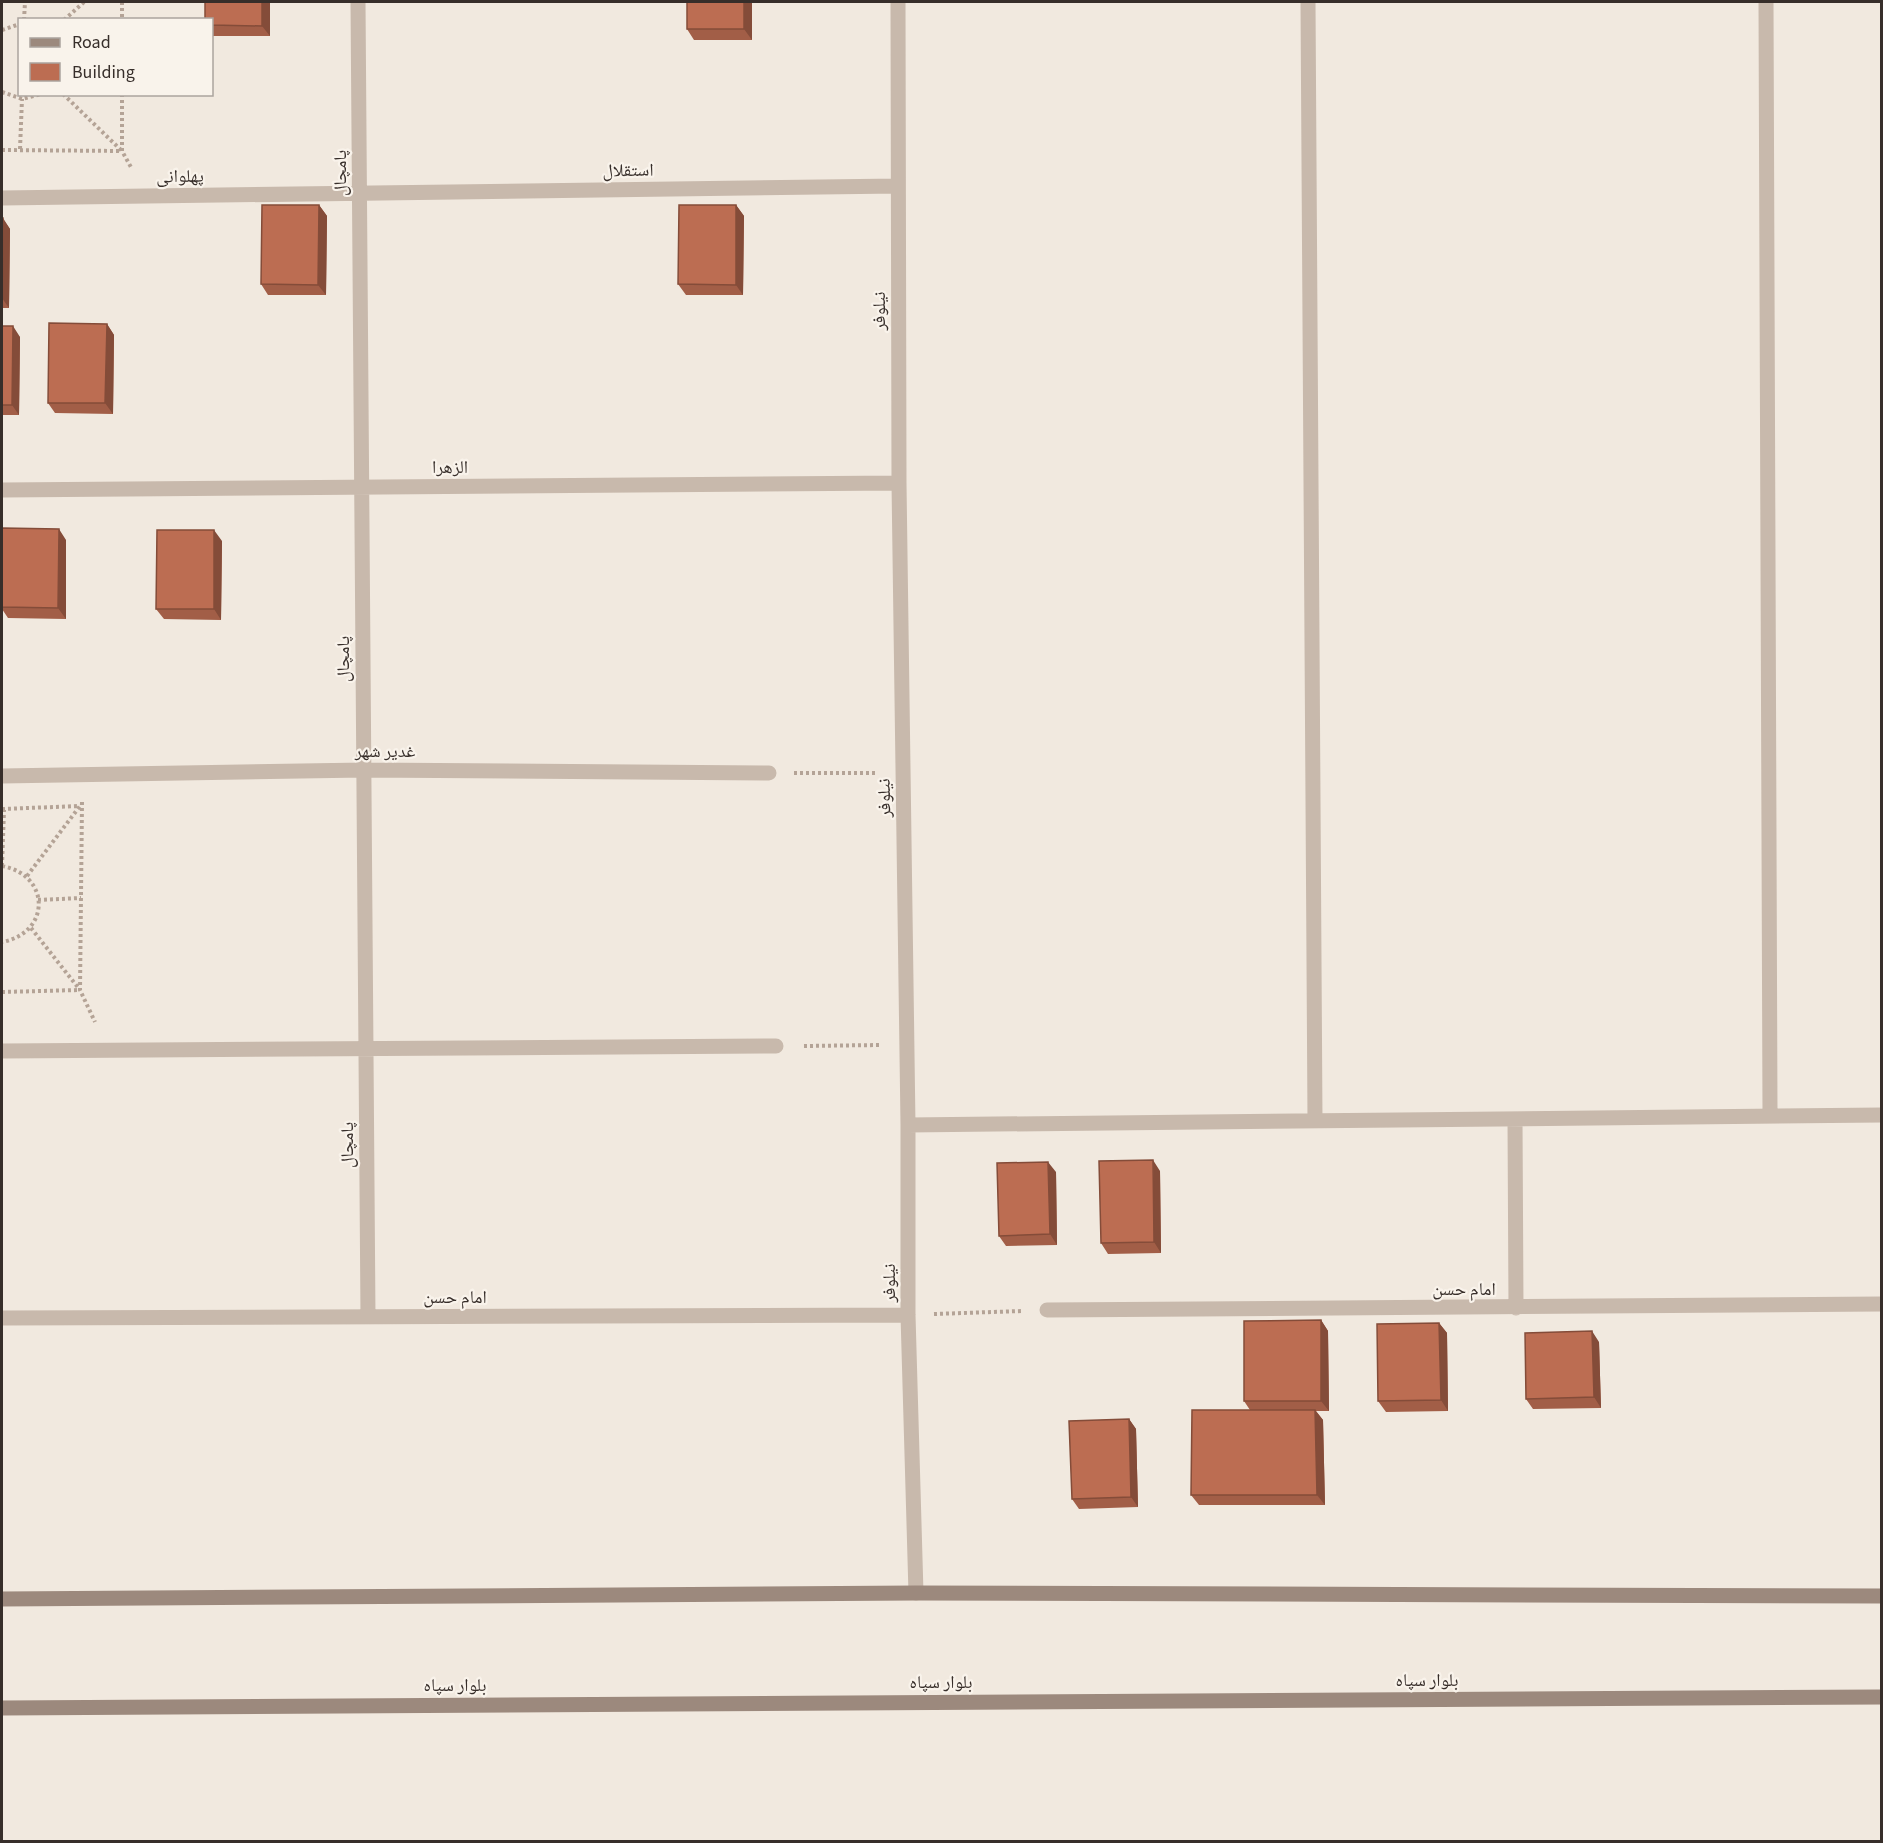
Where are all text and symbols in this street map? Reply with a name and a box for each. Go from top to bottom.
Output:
legend [18,18,213,96]
text: Road [72,30,111,55]
text: Building [72,60,135,85]
street label: پامچال [328,150,353,196]
street label: استقلال [602,158,654,183]
street label: پهلوانی [156,164,204,189]
street label: نیلوفر [867,291,892,332]
street label: الزهرا [432,455,468,480]
street label: پامچال [331,636,356,682]
street label: غدیر شهر [354,739,415,764]
street label: نیلوفر [872,778,897,819]
street label: پامچال [335,1122,360,1168]
street label: نیلوفر [877,1263,902,1304]
street label: امام حسن [1432,1277,1496,1302]
street label: امام حسن [423,1285,487,1310]
street label: بلوار سپاه [1396,1668,1458,1693]
street label: بلوار سپاه [910,1670,972,1695]
street label: بلوار سپاه [424,1673,486,1698]

